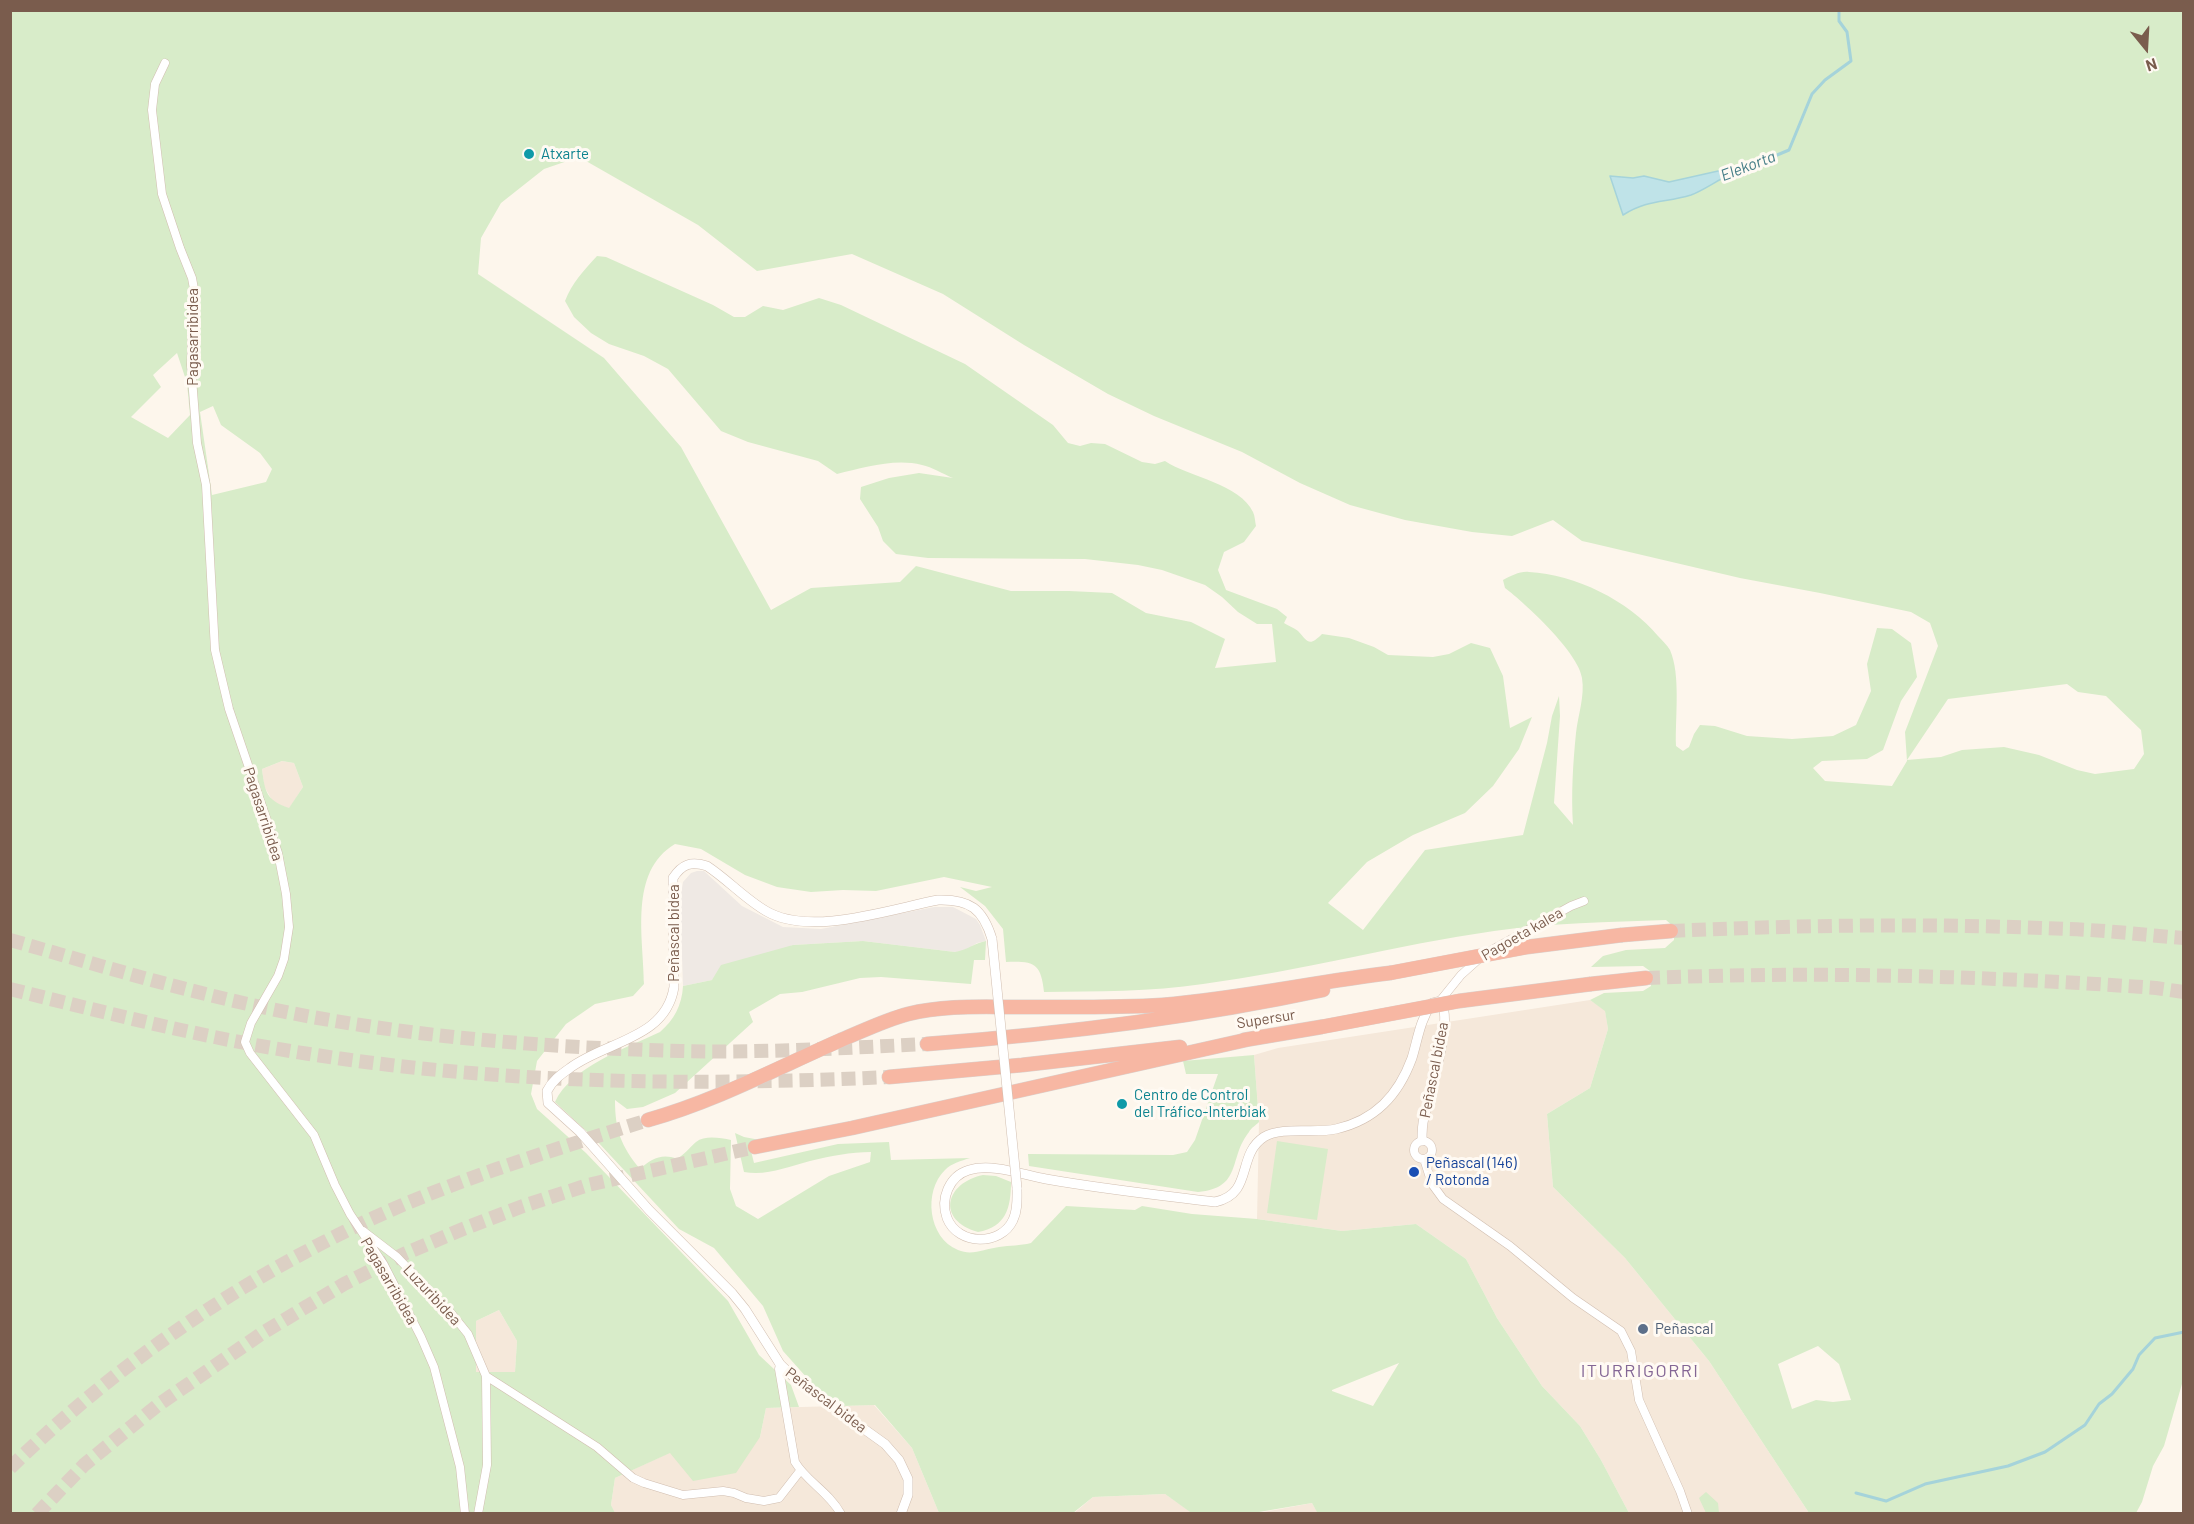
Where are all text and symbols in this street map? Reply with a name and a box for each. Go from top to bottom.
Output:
north arrow [2116,18,2176,78]
text: N [2144,55,2160,76]
place label: Atxarte [541,145,589,163]
marker: Atxarte [522,147,536,161]
water label: Elekorta [1718,147,1778,185]
street label: Pagasarribidea [184,288,202,386]
street label: Pagasarribidea [239,765,287,863]
street label: Peñascal bidea [665,884,683,982]
street label: Pagoeta kalea [1478,904,1566,964]
street label: Supersur [1235,1005,1297,1033]
street label: Peñascal bidea [1416,1021,1452,1119]
place label: Centro de Control del Tráfico-Interbiak [1134,1086,1266,1121]
marker: Centro de Control del Tráfico-Interbiak [1115,1097,1129,1111]
place label: Peñascal (146) / Rotonda [1426,1154,1517,1189]
marker: Peñascal (146) / Rotonda [1407,1165,1421,1179]
street label: Pagasarribidea [357,1234,421,1328]
street label: Luzuribidea [399,1261,465,1329]
place label: Peñascal [1655,1320,1713,1338]
marker: Peñascal [1636,1322,1650,1336]
district label: ITURRIGORRI [1581,1360,1699,1382]
street label: Peñascal bidea [782,1364,870,1436]

